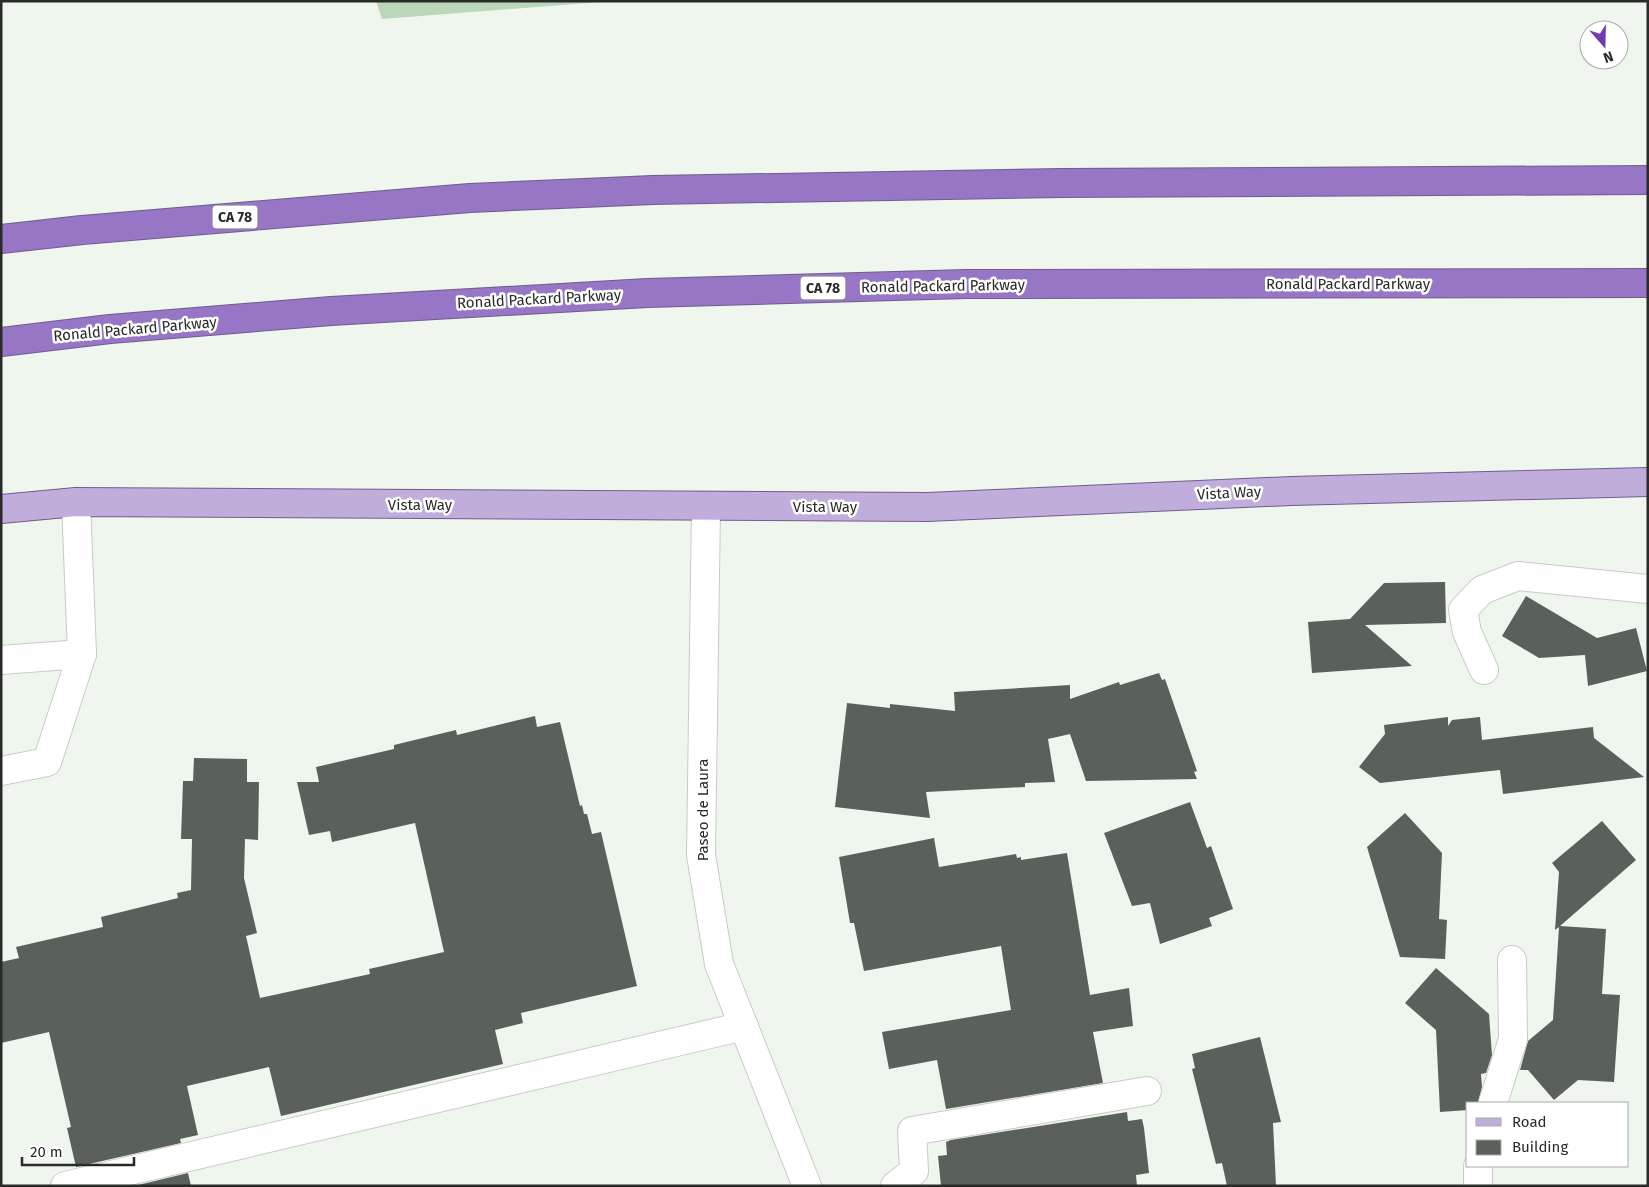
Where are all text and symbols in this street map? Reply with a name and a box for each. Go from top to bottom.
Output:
north arrow [1579,20,1629,70]
text: N [1601,47,1616,66]
road number: CA 78 [212,206,258,228]
street label: Ronald Packard Parkway [1266,275,1431,293]
road number: CA 78 [800,276,846,300]
street label: Ronald Packard Parkway [861,276,1026,296]
street label: Ronald Packard Parkway [457,286,622,312]
street label: Ronald Packard Parkway [52,313,218,345]
street label: Vista Way [1196,482,1262,504]
street label: Vista Way [388,496,453,514]
street label: Vista Way [793,498,858,516]
street label: Paseo de Laura [694,759,712,861]
legend [1466,1102,1629,1167]
text: Road [1512,1113,1547,1131]
scale bar [22,1134,135,1166]
text: Building [1512,1138,1568,1156]
text: 20 m [30,1143,63,1161]

